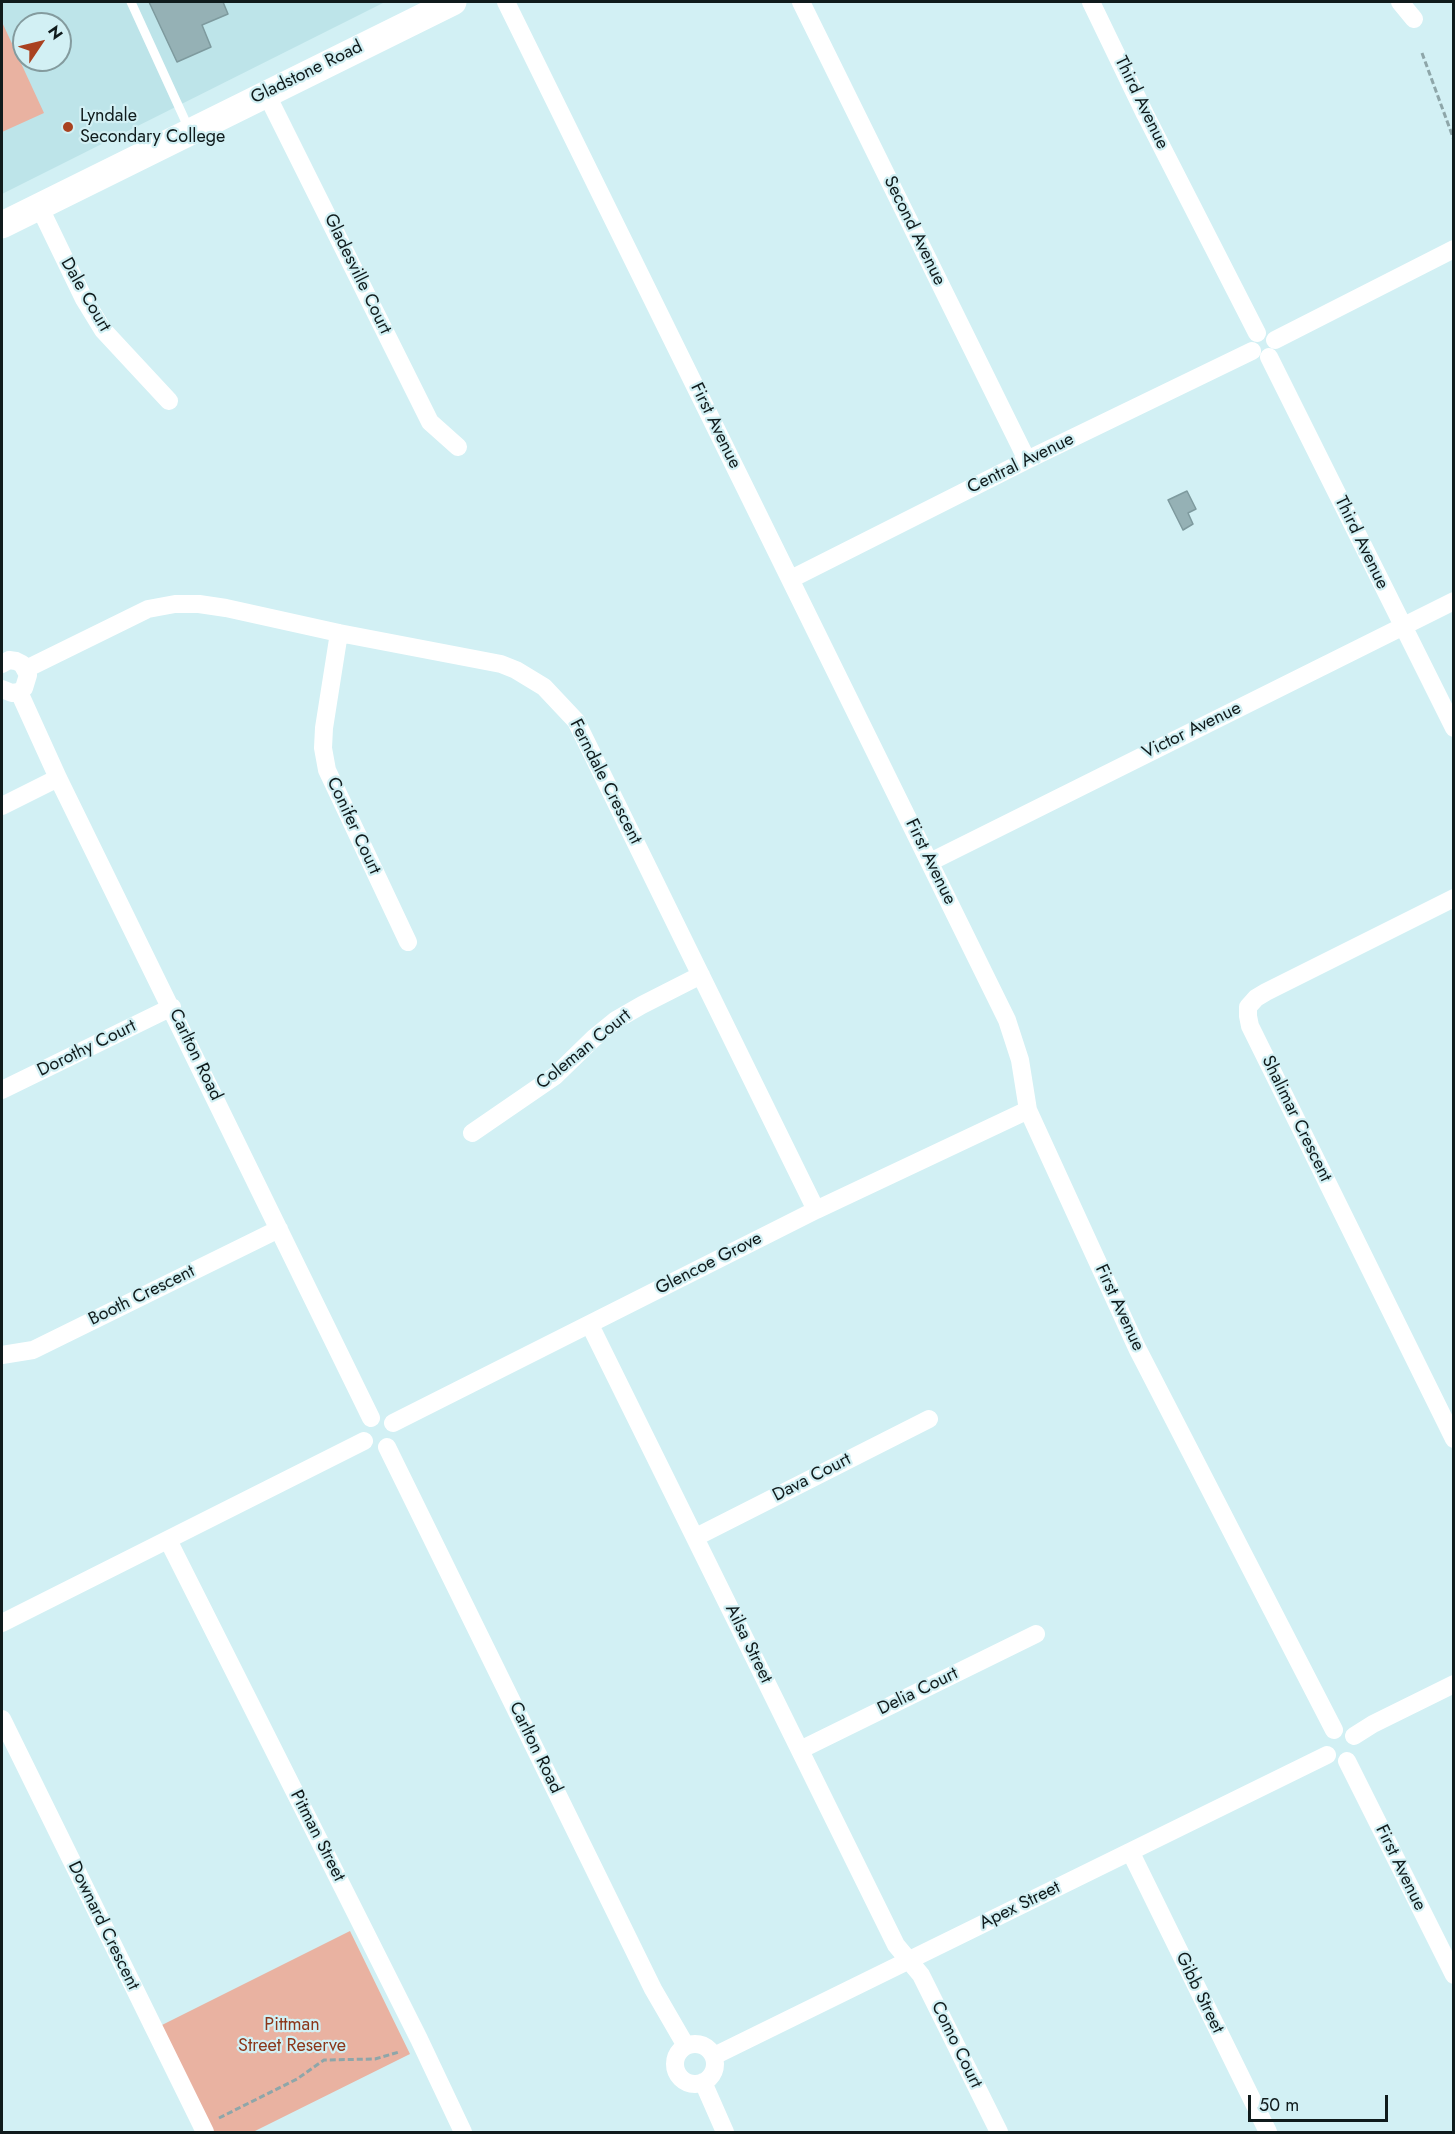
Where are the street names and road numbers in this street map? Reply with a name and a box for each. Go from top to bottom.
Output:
street label: Gladstone Road [248,37,366,109]
street label: Third Avenue [1109,53,1173,153]
street label: Second Avenue [878,173,950,289]
street label: Gladesville Court [319,210,395,338]
street label: Dale Court [55,254,115,336]
street label: First Avenue [685,380,745,472]
street label: Central Avenue [964,429,1078,499]
street label: Third Avenue [1329,493,1393,593]
street label: Victor Avenue [1139,698,1245,764]
street label: Ferndale Crescent [564,716,646,848]
street label: Conifer Court [321,774,385,878]
street label: First Avenue [900,816,960,908]
street label: Coleman Court [532,1005,636,1095]
street label: Carlton Road [164,1006,226,1104]
street label: Dorothy Court [34,1016,140,1082]
street label: Shalimar Crescent [1256,1052,1336,1186]
street label: Glencoe Grove [652,1228,766,1300]
street label: Booth Crescent [85,1261,199,1331]
street label: First Avenue [1090,1261,1148,1355]
street label: Dava Court [769,1449,855,1507]
street label: Ailsa Street [720,1601,776,1687]
street label: Delia Court [874,1663,962,1721]
street label: Carlton Road [504,1699,566,1797]
street label: Pitman Street [285,1787,349,1885]
street label: First Avenue [1370,1822,1430,1914]
street label: Downard Crescent [63,1858,143,1994]
street label: Apex Street [976,1877,1064,1935]
street label: Gibb Street [1170,1949,1228,2037]
street label: Como Court [926,1998,986,2092]

